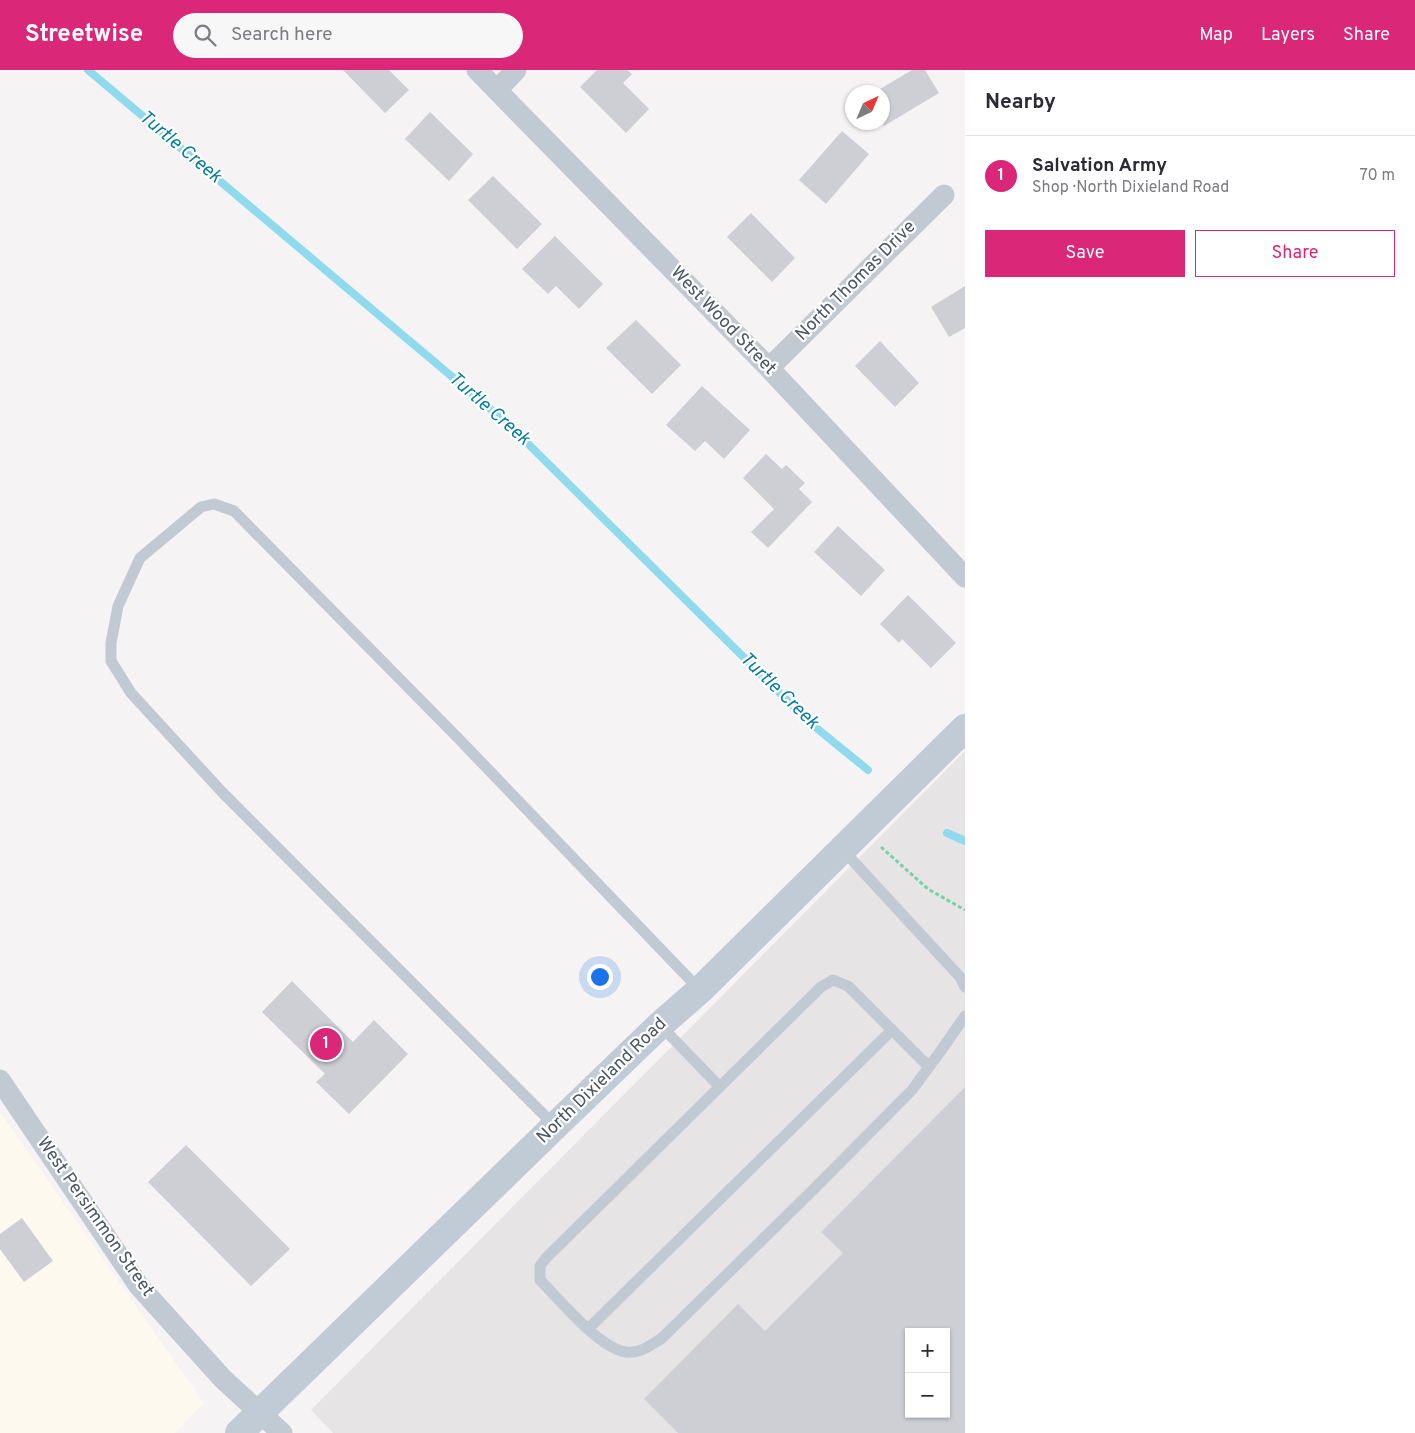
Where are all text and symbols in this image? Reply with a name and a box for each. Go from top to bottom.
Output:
search box [173,13,523,58]
text: Streetwise [25,20,143,50]
icon: search [191,21,219,49]
text: Search here [231,23,333,47]
text: Map [1199,24,1233,47]
text: Layers [1261,24,1315,47]
text: Share [1343,24,1390,47]
north arrow [845,85,890,130]
text: Nearby [985,89,1056,116]
water label: Turtle Creek [134,105,227,189]
text: Salvation Army [1032,154,1167,178]
text: 1 [998,166,1004,186]
text: 70 m [1360,166,1395,186]
text: Shop · North Dixieland Road [1032,178,1229,198]
street label: North Thomas Drive [791,216,921,346]
button: Save [985,230,1185,277]
button: Share [1195,230,1395,277]
street label: West Wood Street [665,262,781,380]
water label: Turtle Creek [443,367,535,451]
water label: Turtle Creek [734,647,824,735]
your location [587,964,613,990]
street label: North Dixieland Road [532,1013,672,1149]
pin: 1 [310,1025,342,1063]
street label: West Persimmon Street [31,1133,159,1301]
map controls [905,1328,950,1418]
button: + [905,1328,950,1373]
button: − [905,1373,950,1418]

